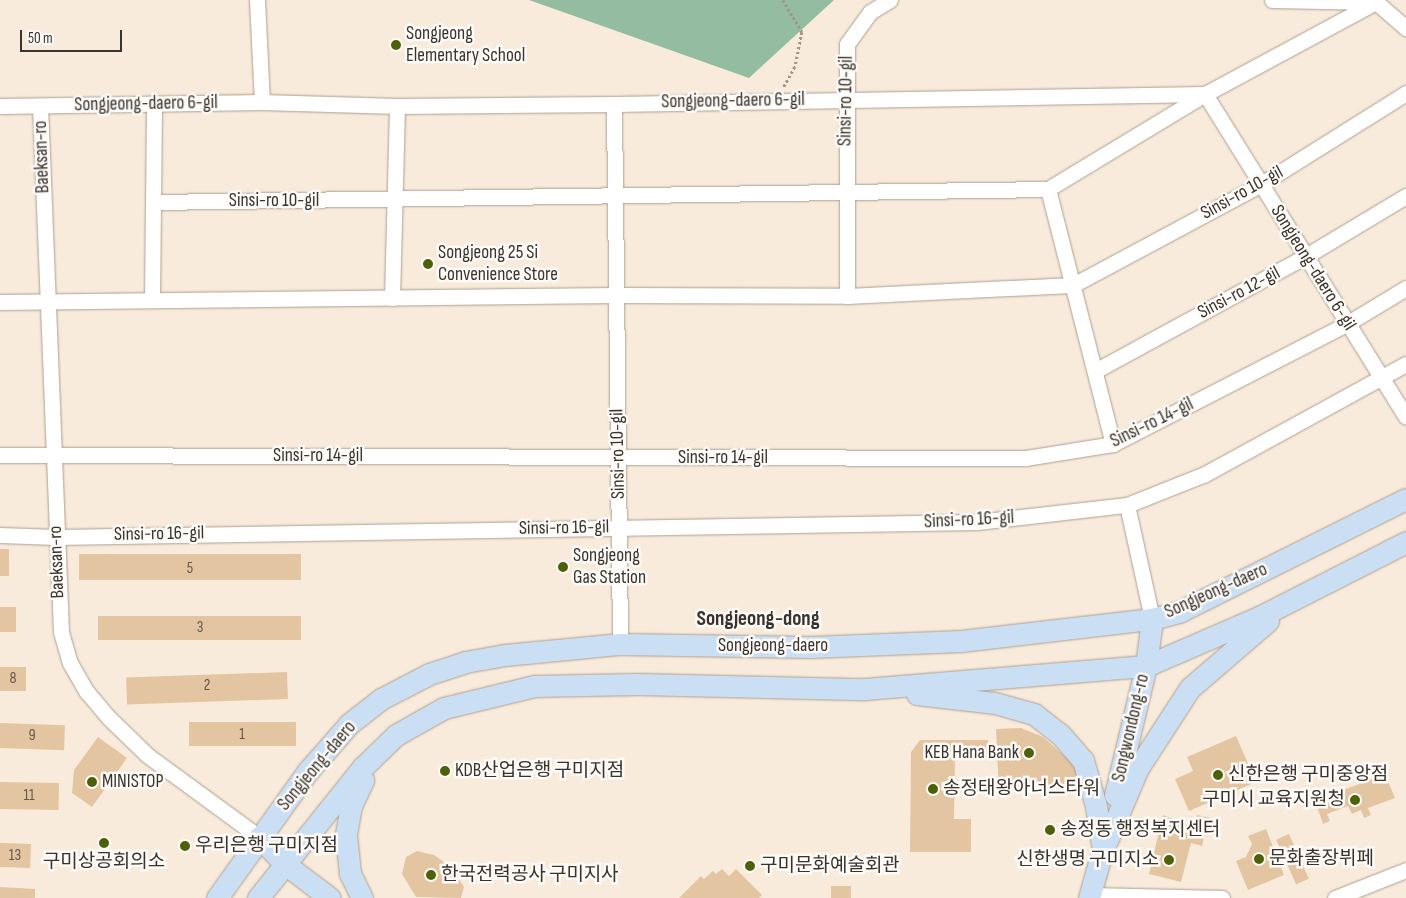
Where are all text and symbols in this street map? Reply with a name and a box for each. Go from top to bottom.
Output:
scale bar [22,20,125,52]
place label: Songjeong Elementary School [406,23,525,67]
text: 50 m [28,29,53,48]
marker: Songjeong Elementary School [390,39,402,51]
street label: Sinsi-ro 10-gil [834,56,858,146]
street label: Songjeong-daero 6-gil [661,88,805,114]
street label: Songjeong-daero 6-gil [74,91,218,117]
street label: Baeksan-ro [29,120,55,194]
street label: Sinsi-ro 10-gil [1197,161,1287,225]
street label: Sinsi-ro 10-gil [229,190,319,212]
street label: Songjeong-daero 6-gil [1265,201,1361,335]
place label: Songjeong 25 Si Convenience Store [438,242,558,286]
marker: Songjeong 25 Si Convenience Store [422,258,434,270]
street label: Sinsi-ro 12-gil [1194,262,1284,324]
street label: Sinsi-ro 14-gil [1107,393,1197,453]
street label: Sinsi-ro 10-gil [606,409,630,499]
street label: Sinsi-ro 14-gil [273,445,363,467]
street label: Sinsi-ro 14-gil [678,447,768,469]
street label: Sinsi-ro 16-gil [923,506,1015,534]
street label: Sinsi-ro 16-gil [519,516,609,540]
street label: Sinsi-ro 16-gil [114,522,204,546]
street label: Baeksan-ro [44,525,70,599]
place label: Songjeong Gas Station [573,545,646,589]
street label: Songjeong-daero [1161,558,1271,624]
house number: 5 [187,559,193,579]
marker: Songjeong Gas Station [557,561,569,573]
district label: Songjeong-dong [696,606,820,632]
house number: 3 [197,618,203,638]
street label: Songjeong-daero [718,635,828,657]
house number: 8 [9,669,17,689]
street label: Songwondong-ro [1108,672,1154,784]
house number: 2 [204,676,210,696]
street label: Songjeong-daero [273,716,361,816]
house number: 1 [239,725,245,745]
house number: 9 [28,726,36,746]
place label: KEB Hana Bank [925,742,1019,764]
marker: KEB Hana Bank [1023,747,1035,759]
place label: KDB산업은행 구미지점 [455,760,624,782]
place label: 신한은행 구미중앙점 [1228,764,1388,786]
marker: KDB산업은행 구미지점 [439,765,451,777]
marker: 신한은행 구미중앙점 [1212,769,1224,781]
place label: MINISTOP [102,771,163,793]
marker: MINISTOP [86,776,98,788]
place label: 송정태왕아너스타워 [943,778,1100,800]
marker: 송정태왕아너스타워 [927,783,939,795]
house number: 11 [23,786,35,806]
place label: 구미시 교육지원청 [1202,789,1345,811]
marker: 구미시 교육지원청 [1349,794,1361,806]
place label: 송정동 행정복지센터 [1060,819,1220,841]
marker: 송정동 행정복지센터 [1044,824,1056,836]
place label: 우리은행 구미지점 [195,835,338,857]
marker: 구미상공회의소 [98,837,110,849]
marker: 우리은행 구미지점 [179,840,191,852]
house number: 13 [9,846,21,866]
place label: 문화출장뷔페 [1269,848,1374,870]
place label: 신한생명 구미지소 [1016,849,1159,871]
place label: 구미상공회의소 [43,851,165,873]
marker: 문화출장뷔페 [1253,853,1265,865]
marker: 신한생명 구미지소 [1163,854,1175,866]
place label: 구미문화예술회관 [760,855,900,877]
marker: 구미문화예술회관 [744,860,756,872]
place label: 한국전력공사 구미지사 [441,864,619,886]
marker: 한국전력공사 구미지사 [425,869,437,881]

